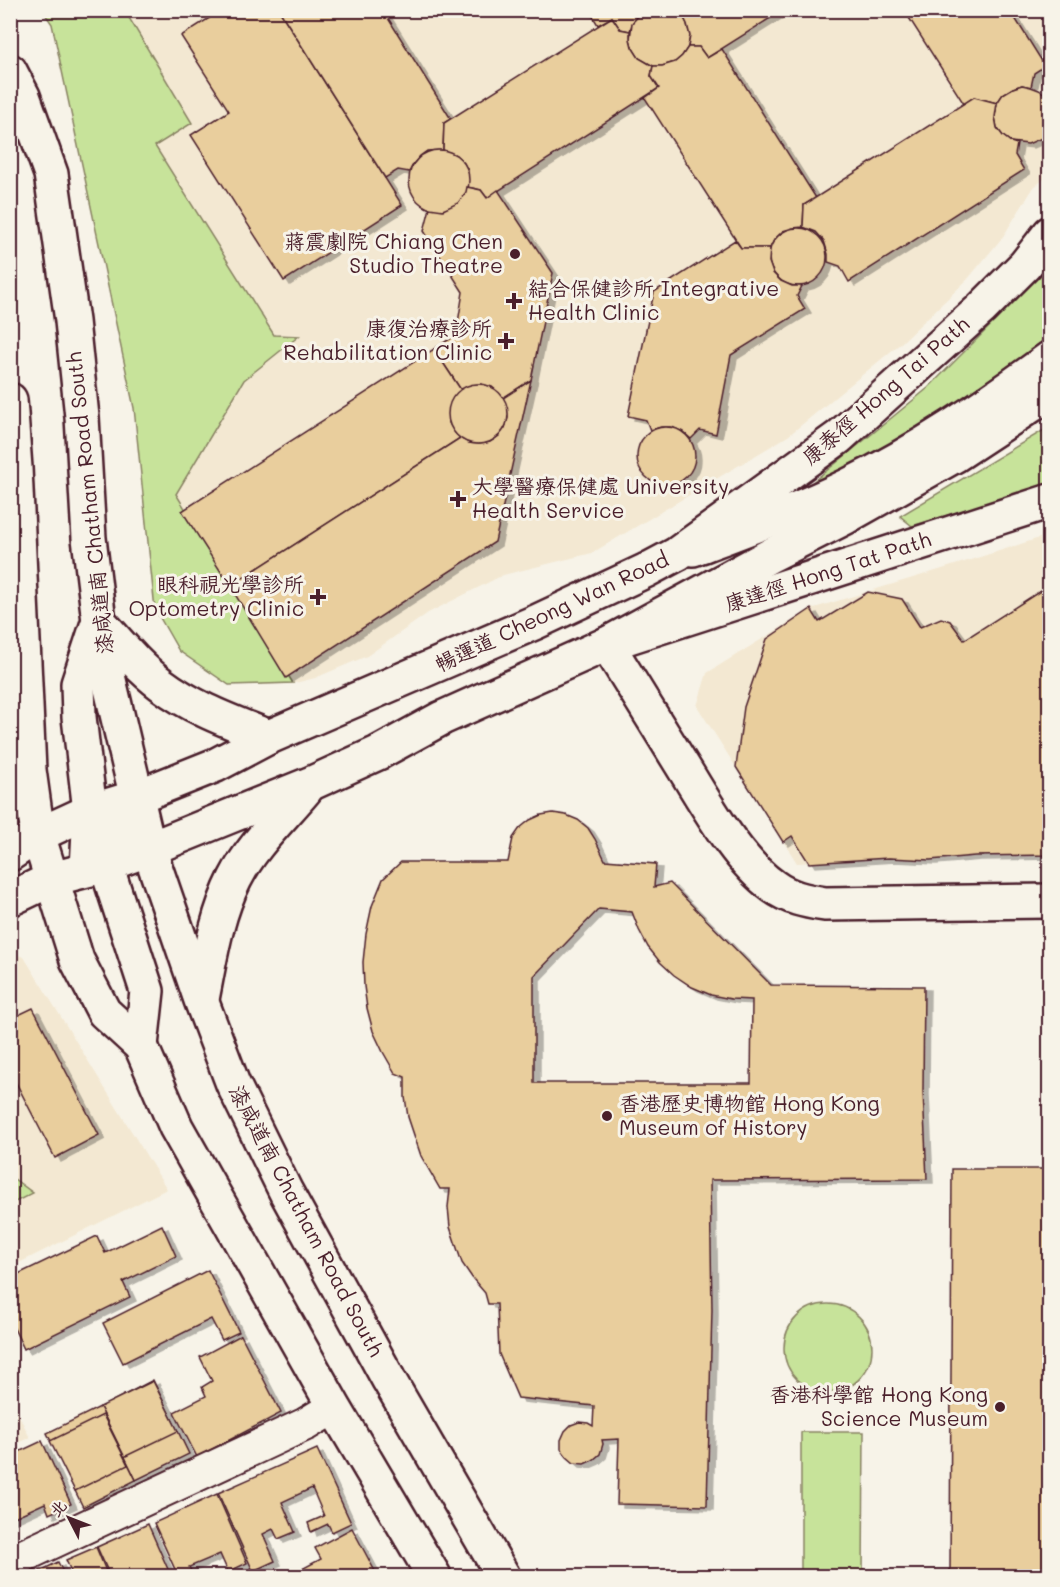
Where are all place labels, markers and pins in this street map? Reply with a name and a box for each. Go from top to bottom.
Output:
place label: 蔣震劇院 Chiang Chen Studio Theatre [284,227,503,278]
marker: 蔣震劇院 Chiang Chen Studio Theatre [508,247,522,261]
place label: 結合保健診所 Integrative Health Clinic [528,274,779,325]
marker: 結合保健診所 Integrative Health Clinic [505,292,523,310]
place label: 康復治療診所 Rehabilitation Clinic [283,314,492,365]
marker: 康復治療診所 Rehabilitation Clinic [497,332,515,350]
place label: 大學醫療保健處 University Health Service [472,472,729,523]
marker: 大學醫療保健處 University Health Service [449,490,467,508]
place label: 眼科視光學診所 Optometry Clinic [128,570,304,621]
marker: 眼科視光學診所 Optometry Clinic [309,588,327,606]
place label: 香港歷史博物館 Hong Kong Museum of History [619,1089,880,1140]
marker: 香港歷史博物館 Hong Kong Museum of History [600,1109,614,1123]
place label: 香港科學館 Hong Kong Science Museum [769,1380,988,1431]
marker: 香港科學館 Hong Kong Science Museum [993,1400,1007,1414]

